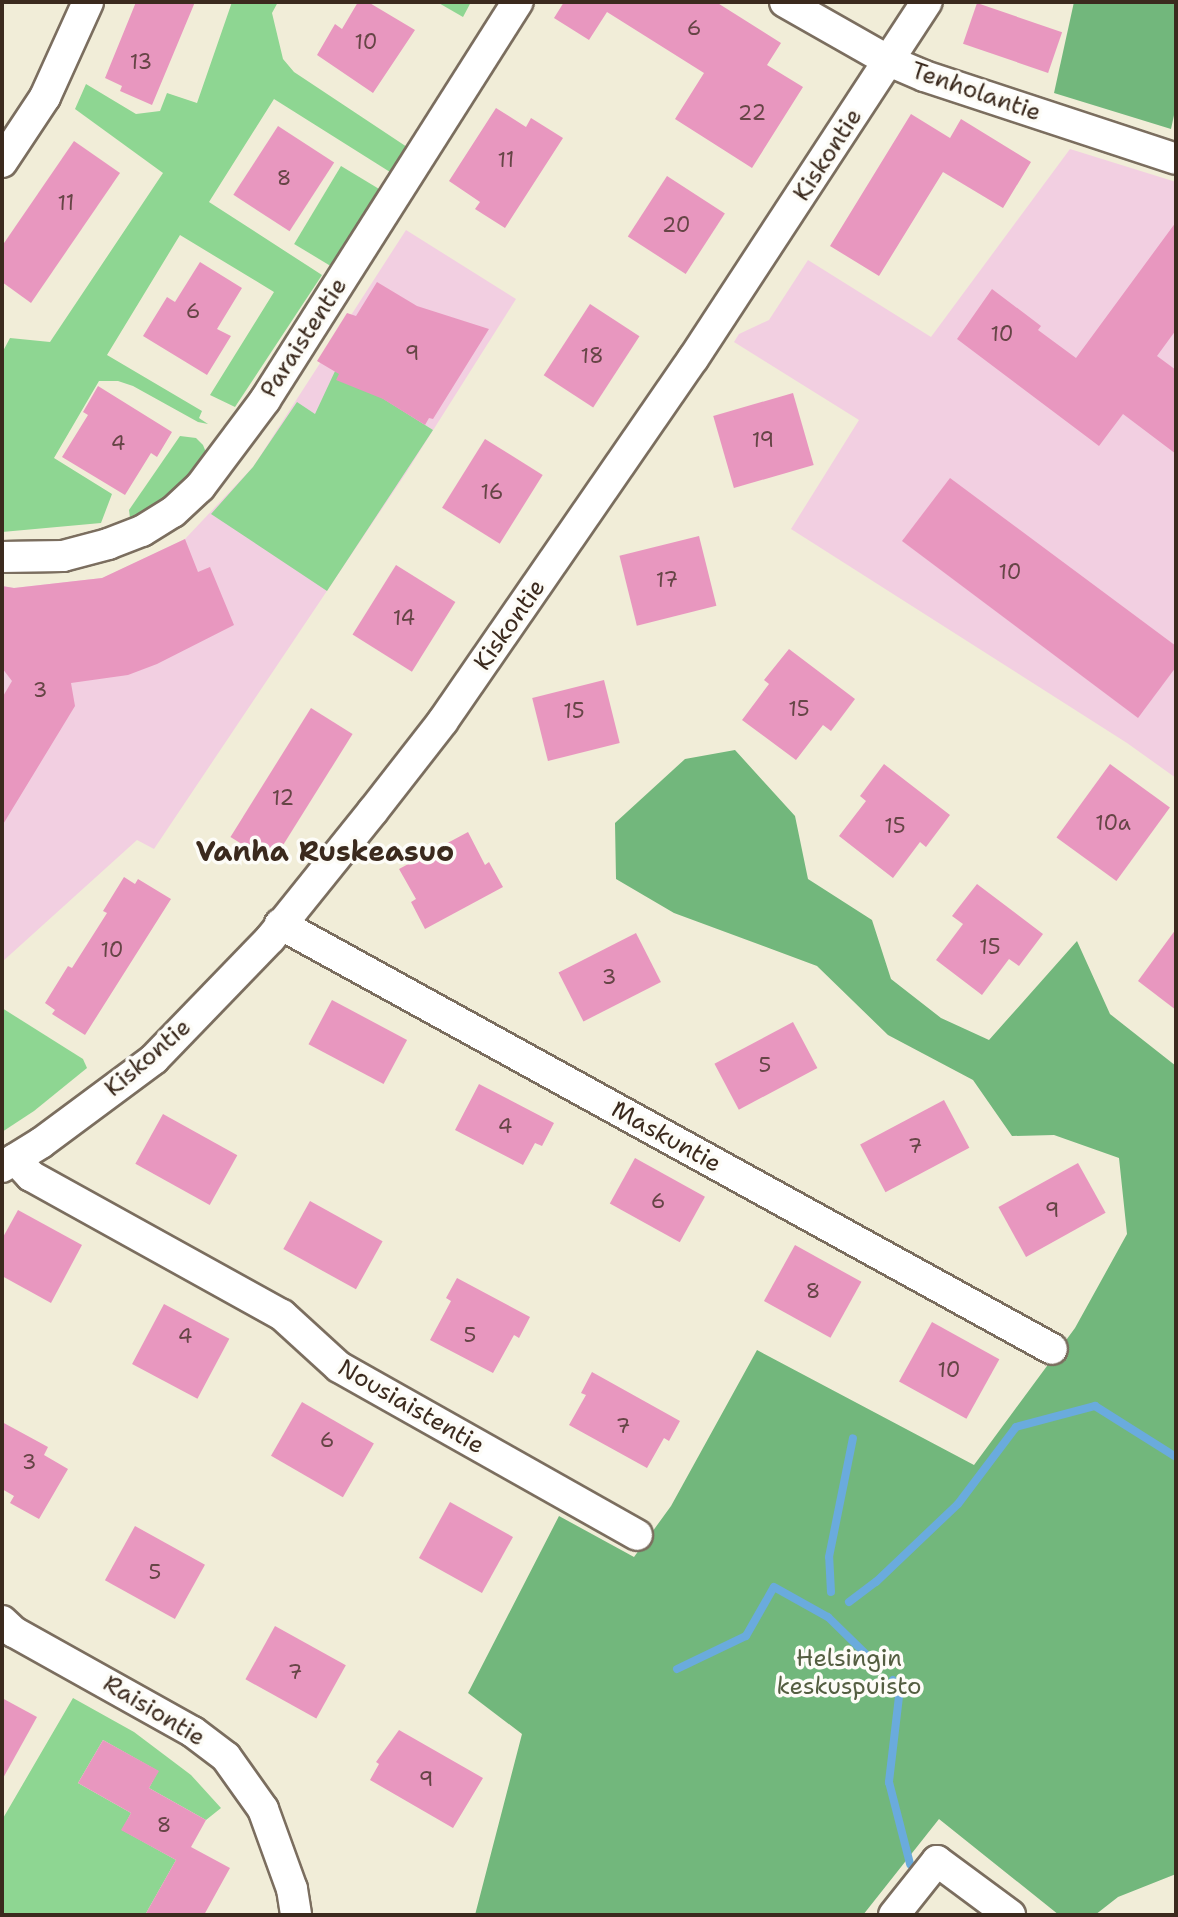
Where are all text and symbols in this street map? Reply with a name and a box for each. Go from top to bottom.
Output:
house number: 6 [687,15,701,41]
house number: 10 [355,29,377,55]
house number: 13 [130,49,152,75]
street label: Tenholantie [907,56,1045,128]
house number: 22 [738,100,766,126]
street label: Kiskontie [787,103,869,207]
house number: 11 [498,147,514,173]
house number: 8 [277,165,291,191]
house number: 11 [58,190,74,216]
house number: 20 [662,212,690,238]
street label: Paraistentie [255,273,353,403]
house number: 6 [186,298,200,324]
house number: 10 [991,321,1013,347]
house number: 9 [405,340,419,366]
house number: 18 [580,343,604,369]
house number: 19 [752,427,774,453]
house number: 4 [111,430,125,456]
house number: 16 [481,479,503,505]
house number: 10 [999,559,1021,585]
house number: 17 [656,567,678,593]
street label: Kiskontie [468,574,552,676]
house number: 14 [393,605,415,631]
house number: 3 [33,677,47,703]
house number: 15 [788,696,810,722]
house number: 15 [563,698,585,724]
house number: 12 [272,785,294,811]
house number: 10a [1095,810,1131,836]
house number: 15 [884,813,906,839]
district label: Vanha Ruskeasuo [196,834,454,868]
house number: 15 [979,934,1001,960]
house number: 10 [101,937,123,963]
house number: 3 [602,964,616,990]
street label: Kiskontie [99,1013,197,1103]
house number: 5 [759,1052,771,1078]
street label: Maskuntie [606,1095,726,1179]
house number: 4 [498,1113,512,1139]
house number: 7 [908,1133,922,1159]
house number: 6 [651,1188,665,1214]
house number: 9 [1045,1197,1059,1223]
house number: 8 [806,1278,820,1304]
house number: 5 [464,1322,476,1348]
house number: 4 [178,1323,192,1349]
street label: Nousiaistentie [333,1354,489,1460]
house number: 10 [938,1357,960,1383]
house number: 7 [616,1413,630,1439]
house number: 6 [320,1427,334,1453]
house number: 3 [22,1449,36,1475]
house number: 5 [149,1559,161,1585]
park label: Helsingin keskuspuisto [776,1645,922,1701]
house number: 7 [288,1659,302,1685]
street label: Raisiontie [98,1669,210,1753]
house number: 9 [419,1766,433,1792]
house number: 8 [157,1812,171,1838]

